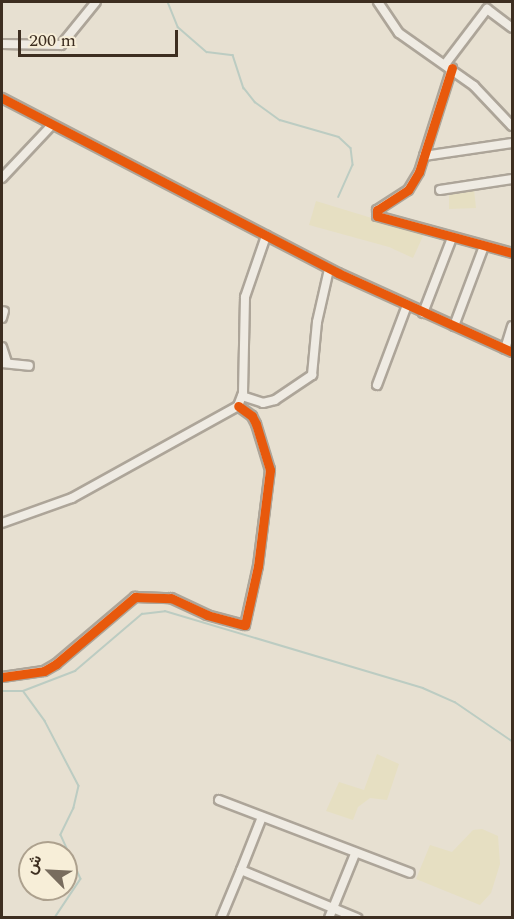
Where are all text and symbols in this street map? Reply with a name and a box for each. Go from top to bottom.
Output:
scale bar [21,18,182,56]
text: 200 m [29,27,76,54]
north arrow [18,841,78,901]
text: ش [19,851,48,878]

